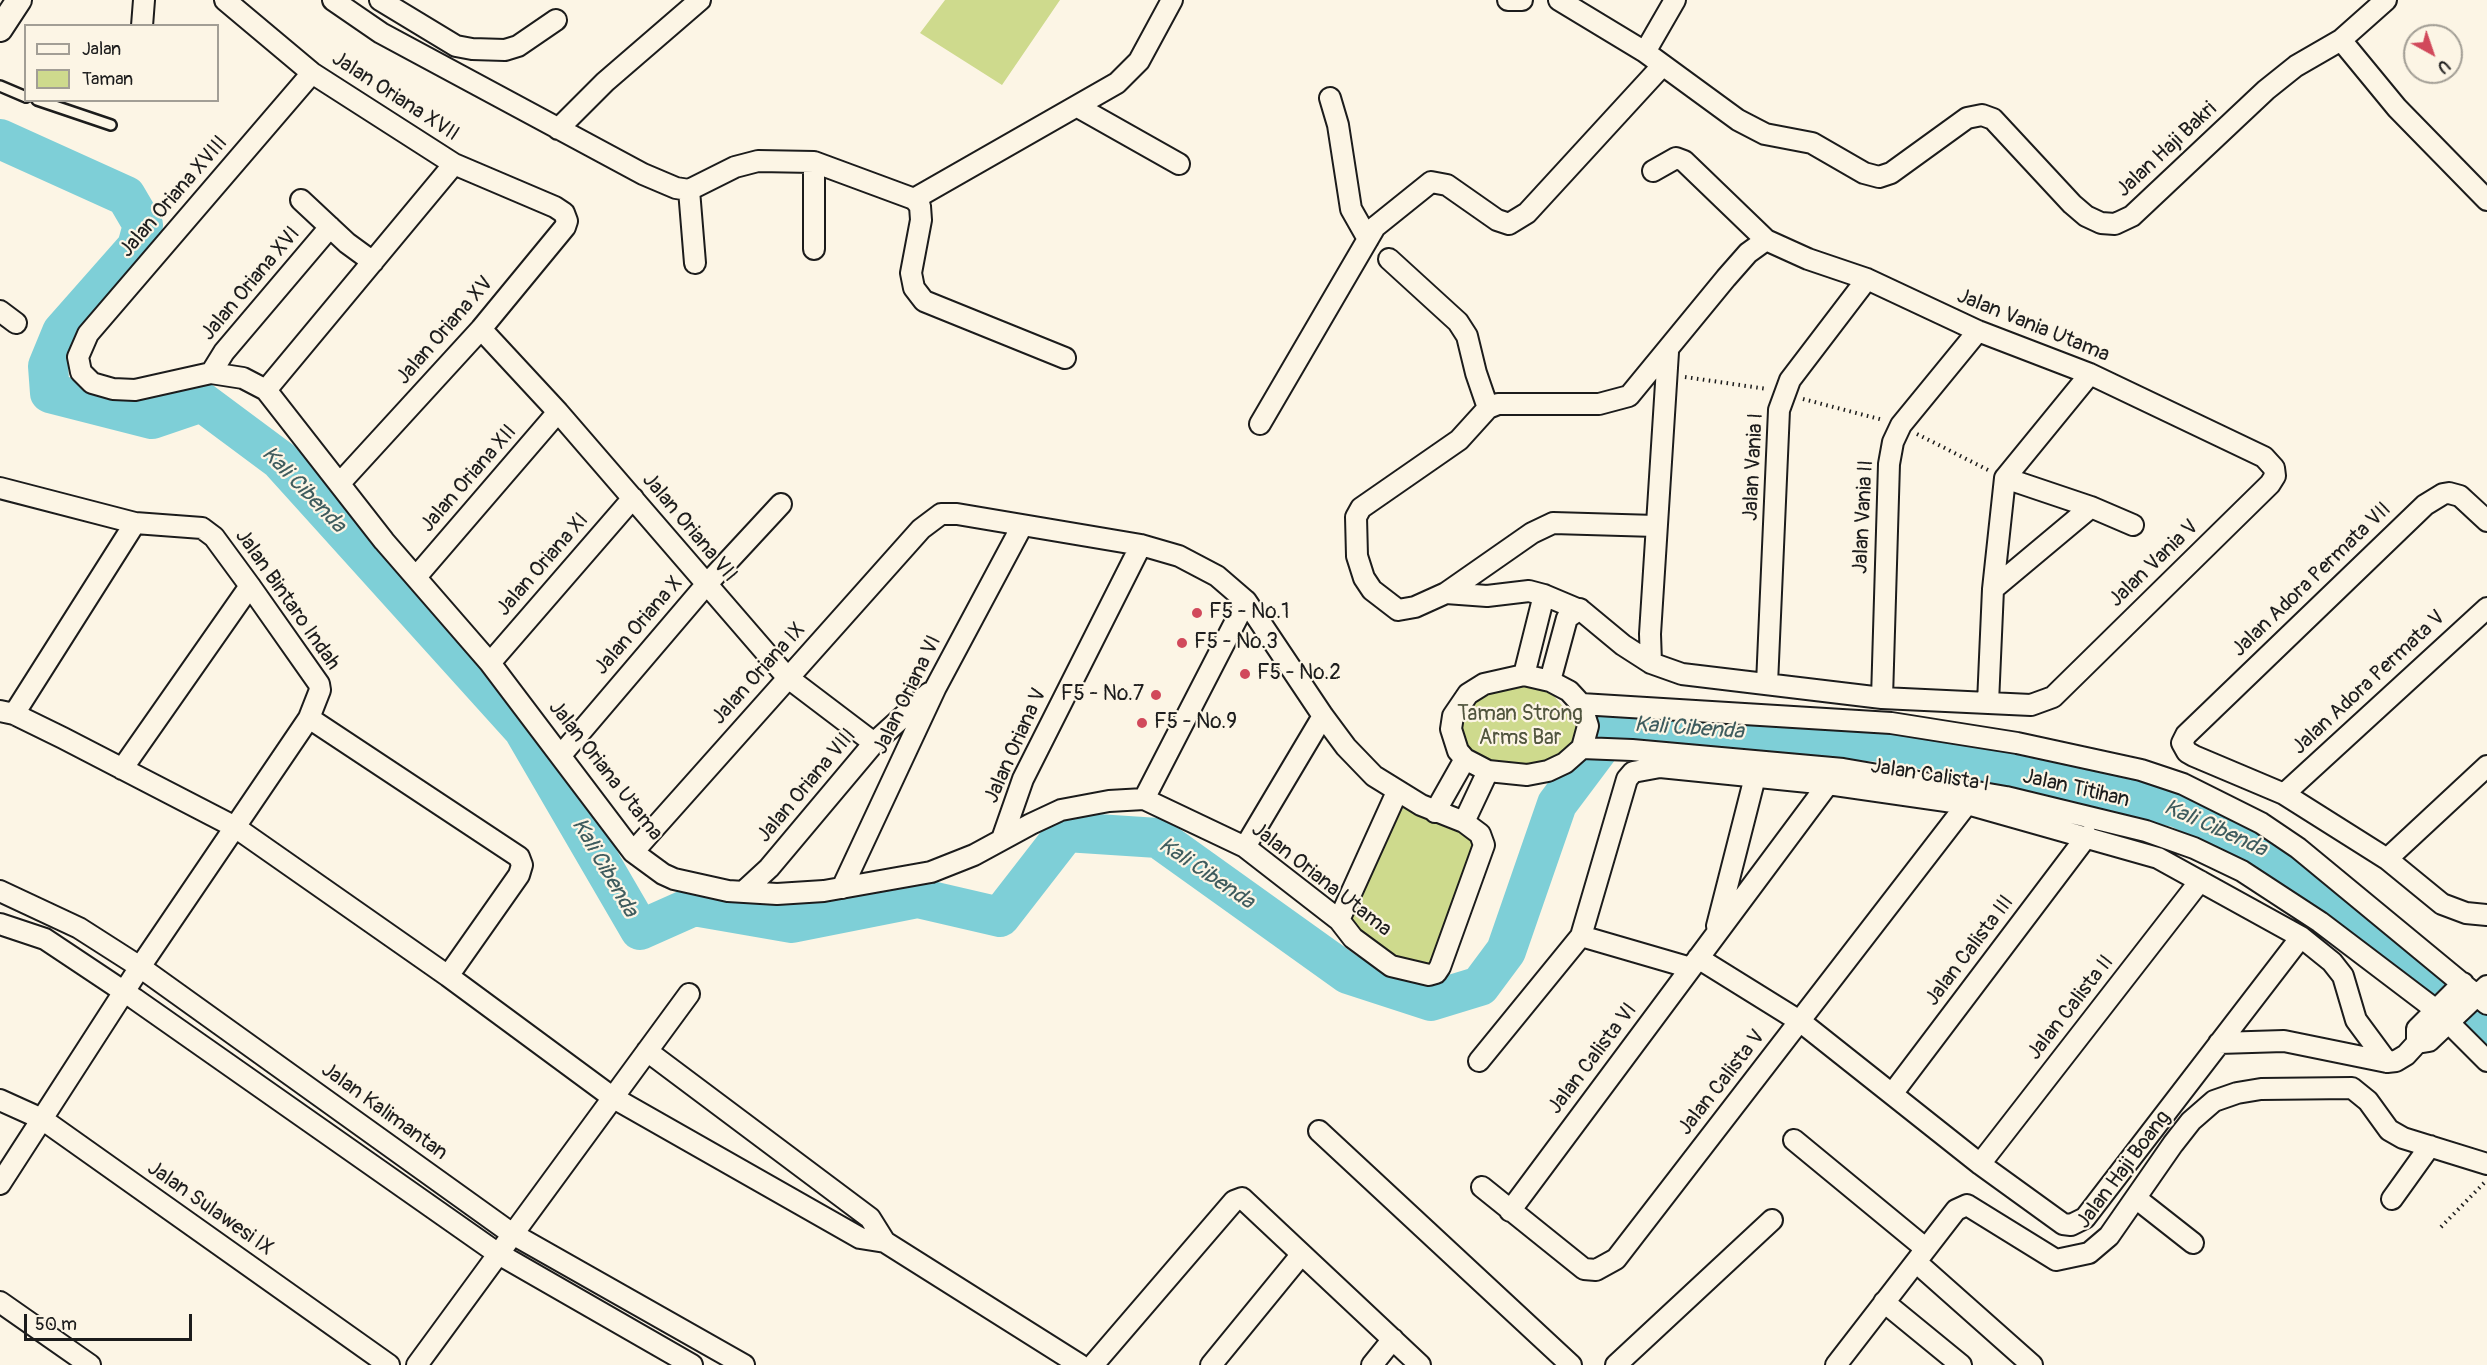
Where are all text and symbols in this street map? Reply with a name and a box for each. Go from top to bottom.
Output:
legend [24,24,219,102]
north arrow [2403,24,2463,84]
text: Jalan [82,38,121,61]
street label: Jalan Oriana XVII [327,46,463,148]
text: U [2433,55,2454,77]
text: Taman [82,68,133,91]
street label: Jalan Haji Bakri [2112,97,2222,203]
street label: Jalan Oriana XVIII [114,131,234,263]
street label: Jalan Oriana XVI [196,222,306,346]
street label: Jalan Oriana XV [391,272,499,390]
street label: Jalan Vania Utama [1953,284,2113,368]
street label: Jalan Vania I [1739,412,1769,522]
street label: Jalan Oriana XII [416,420,522,538]
water label: Kali Cibenda [255,441,351,539]
street label: Jalan Vania II [1848,459,1880,575]
street label: Jalan Oriana VII [636,468,742,588]
street label: Jalan Adora Permata VII [2227,498,2397,662]
street label: Jalan Oriana XI [491,508,595,622]
street label: Jalan Vania V [2104,515,2204,613]
street label: Jalan Bintaro Indah [229,525,345,675]
street label: Jalan Oriana X [589,572,689,680]
place label: F5 - No.1 [1209,600,1289,626]
marker: F5 - No.1 [1190,606,1204,620]
street label: Jalan Adora Permata V [2287,606,2451,760]
street label: Jalan Oriana IX [707,618,811,730]
place label: F5 - No.3 [1194,630,1278,656]
street label: Jalan Oriana VI [868,632,948,758]
marker: F5 - No.3 [1175,636,1189,650]
place label: F5 - No.2 [1257,661,1341,687]
marker: F5 - No.2 [1238,667,1252,681]
place label: F5 - No.7 [1061,682,1144,708]
street label: Jalan Oriana V [979,685,1053,807]
marker: F5 - No.7 [1149,688,1163,702]
street label: Jalan Oriana Utama [542,696,668,846]
park label: Taman Strong Arms Bar [1457,702,1583,752]
place label: F5 - No.9 [1154,710,1237,736]
water label: Kali Cibenda [1633,712,1745,746]
marker: F5 - No.9 [1135,716,1149,730]
street label: Jalan Oriana VIII [752,724,862,848]
street label: Jalan Calista I [1869,754,1991,798]
street label: Jalan Titihan [2020,764,2132,814]
water label: Kali Cibenda [2160,795,2270,863]
water label: Kali Cibenda [565,814,643,922]
street label: Jalan Oriana Utama [1246,817,1396,943]
water label: Kali Cibenda [1153,832,1259,916]
street label: Jalan Calista III [1920,891,2020,1011]
street label: Jalan Calista II [2022,951,2120,1065]
street label: Jalan Calista VI [1543,998,1643,1120]
street label: Jalan Calista V [1673,1025,1771,1141]
street label: Jalan Kalimantan [316,1058,452,1166]
street label: Jalan Haji Boang [2071,1106,2177,1234]
street label: Jalan Sulawesi IX [142,1156,278,1262]
scale bar [27,1302,195,1340]
text: 50 m [35,1313,77,1336]

